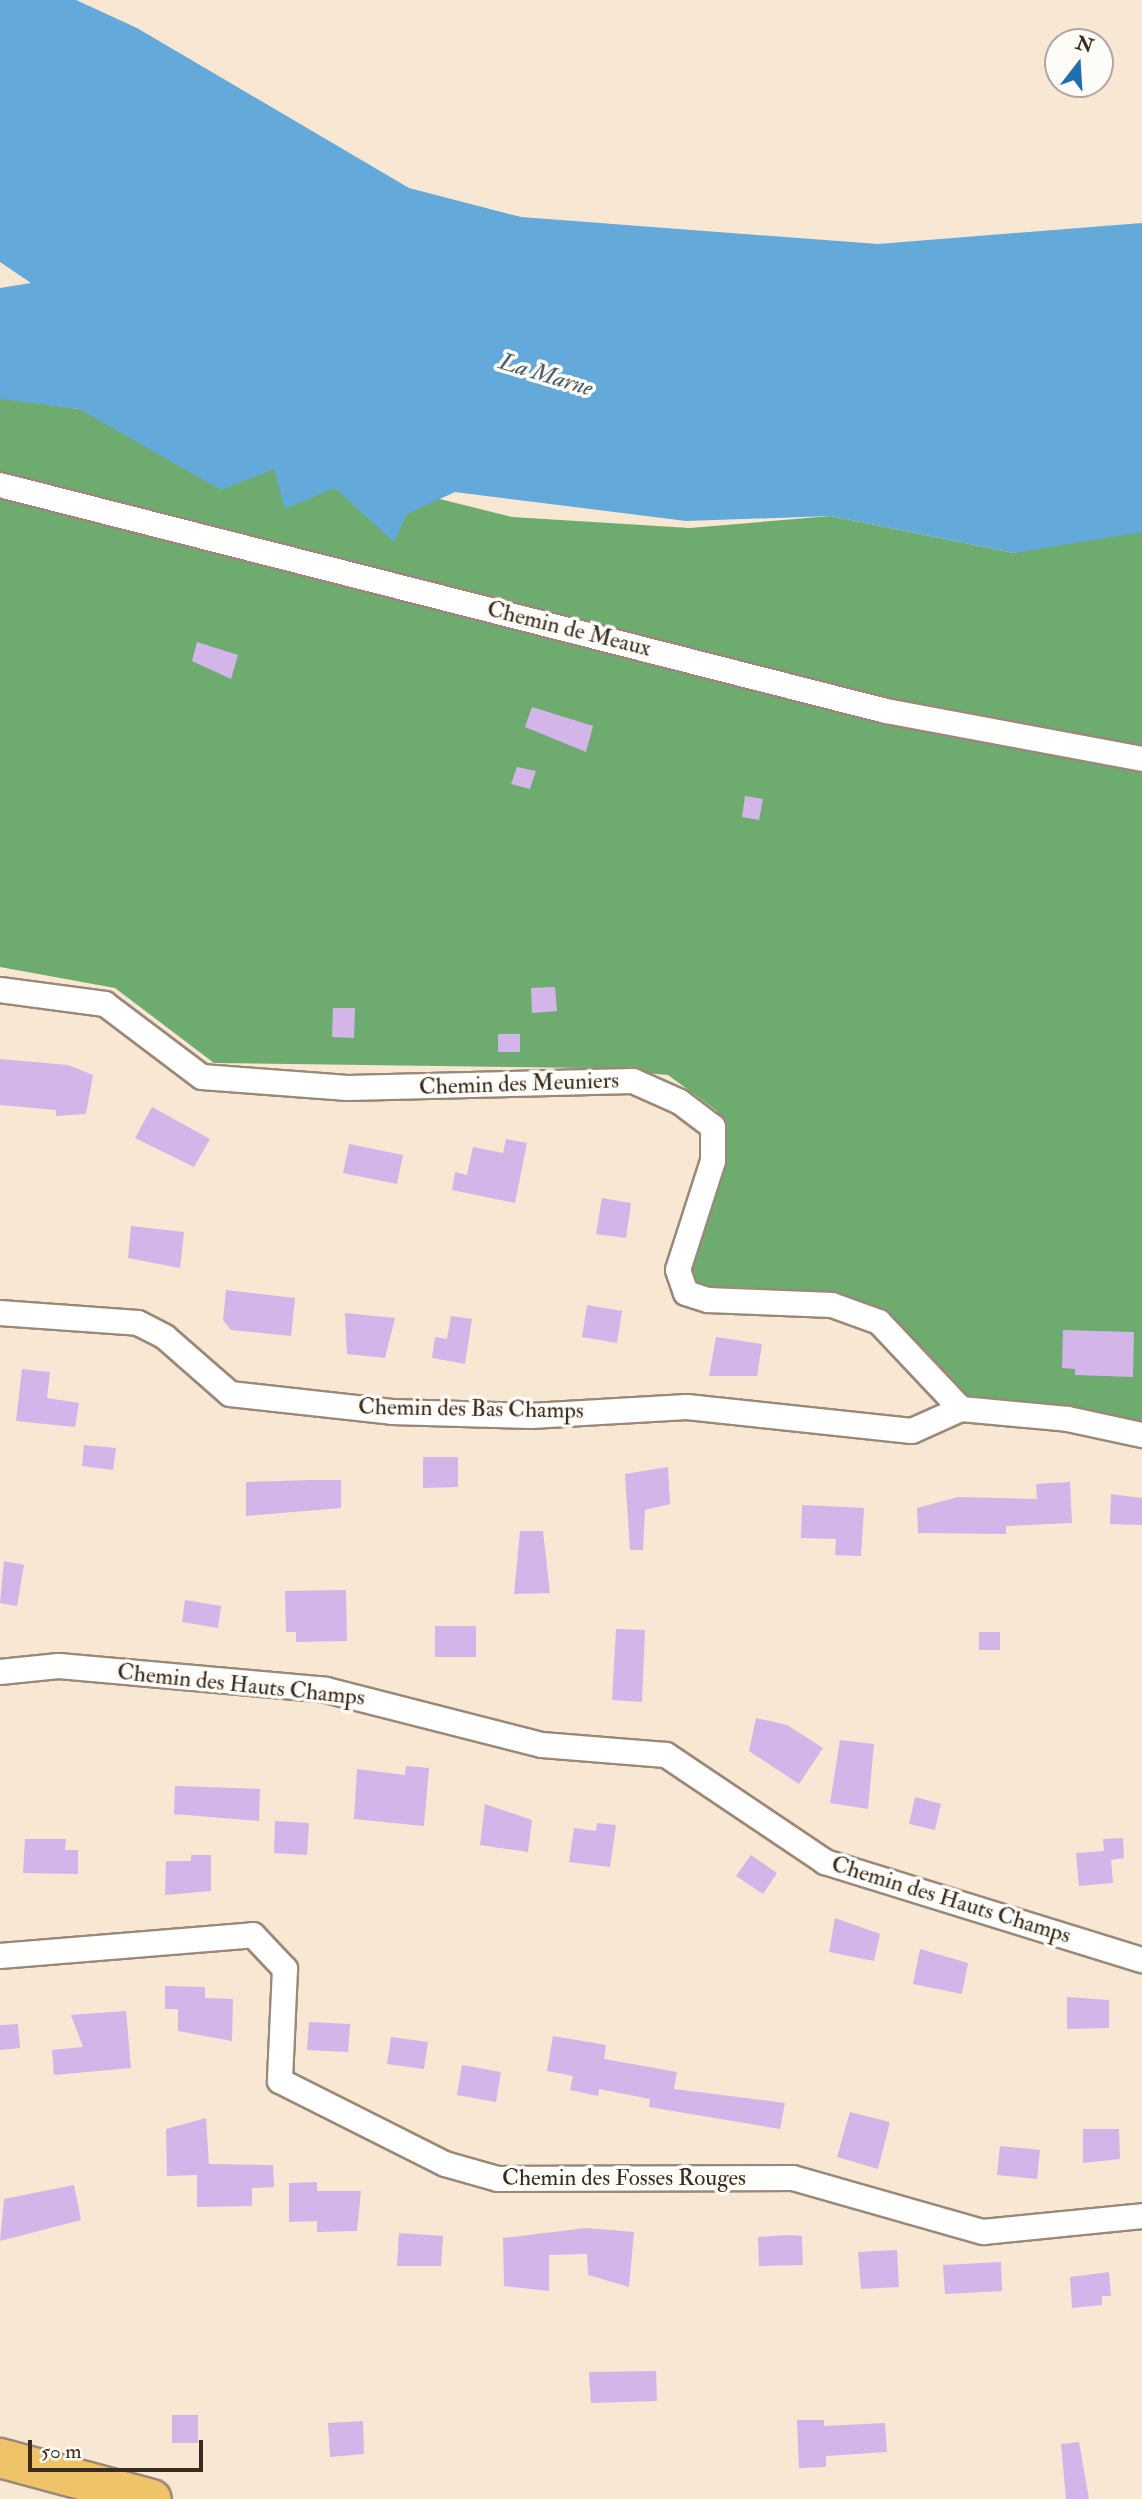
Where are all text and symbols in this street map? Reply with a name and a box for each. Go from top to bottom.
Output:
north arrow [1044,28,1114,98]
text: N [1073,31,1096,59]
water label: La Marne [496,347,596,403]
street label: Chemin de Meaux [484,595,654,663]
street label: Chemin des Meuniers [418,1067,620,1101]
street label: Chemin des Bas Champs [358,1393,584,1425]
street label: Chemin des Hauts Champs [116,1658,366,1712]
street label: Chemin des Hauts Champs [828,1850,1074,1950]
street label: Chemin des Fosses Rouges [502,2164,746,2192]
scale bar [32,2426,206,2470]
text: 50 m [41,2438,82,2465]

